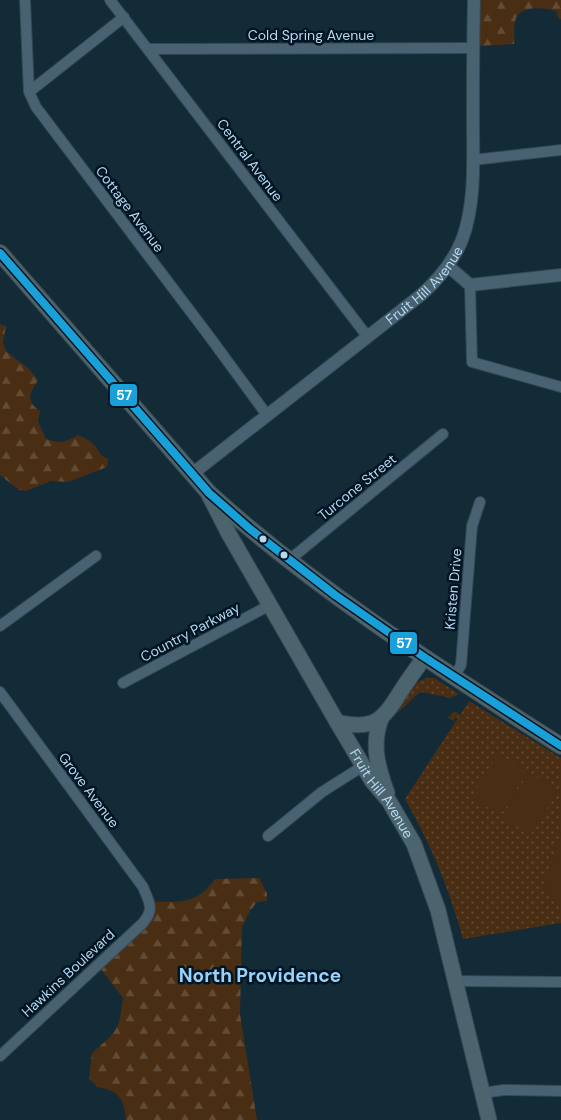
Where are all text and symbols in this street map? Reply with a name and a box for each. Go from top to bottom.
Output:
street label: Cold Spring Avenue [248,26,374,44]
street label: Central Avenue [213,115,287,205]
street label: Cottage Avenue [92,162,168,256]
street label: Fruit Hill Avenue [382,243,467,328]
line badge: 57 [109,383,138,407]
text: 57 [116,386,133,404]
street label: Turcone Street [314,450,400,524]
unlabelled marker [258,534,268,544]
street label: Kristen Drive [440,548,466,630]
unlabelled marker [279,550,289,560]
street label: Country Parkway [137,598,243,666]
line badge: 57 [389,631,418,655]
text: 57 [396,634,413,652]
street label: Fruit Hill Avenue [346,745,418,841]
street label: Grove Avenue [55,749,123,831]
street label: Hawkins Boulevard [18,925,118,1021]
district label: North Providence [179,963,341,988]

